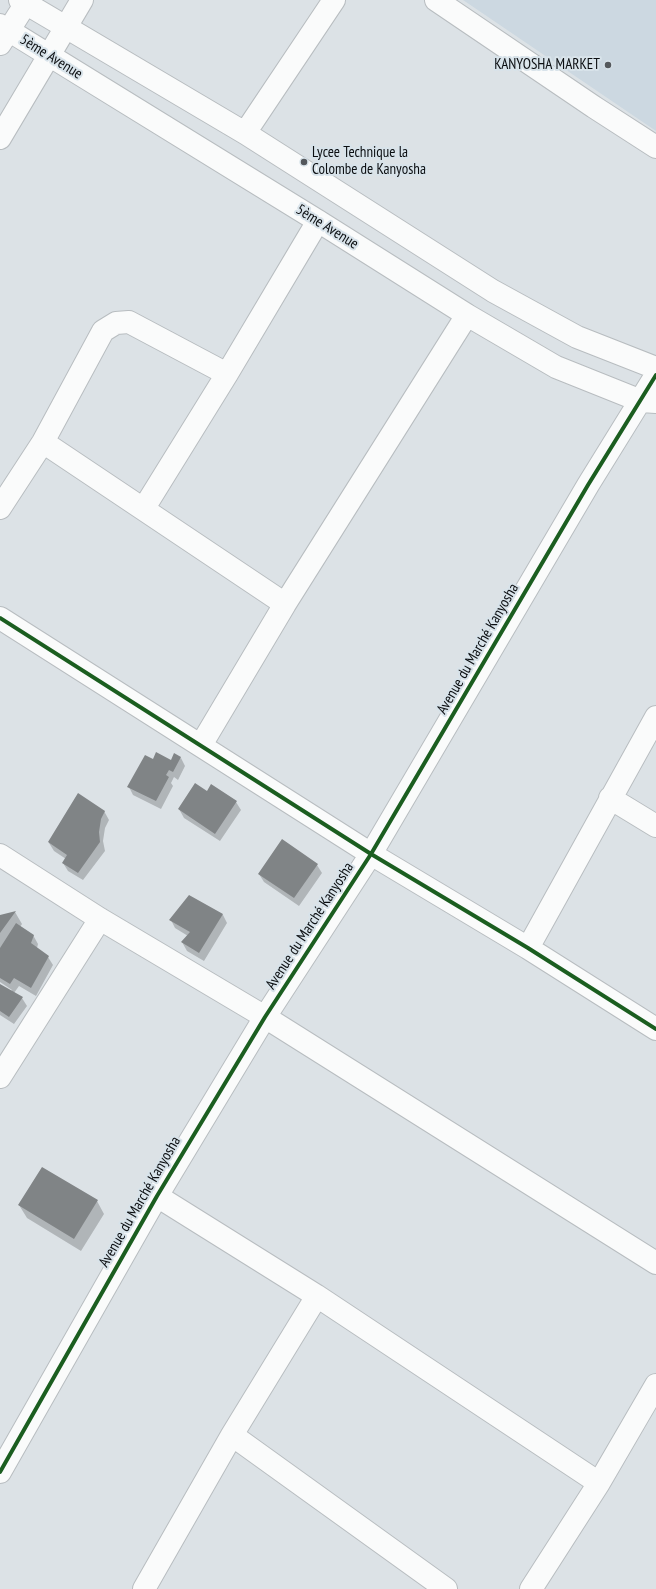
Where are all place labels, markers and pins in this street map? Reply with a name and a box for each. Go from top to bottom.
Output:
place label: KANYOSHA MARKET [494,56,600,74]
marker: KANYOSHA MARKET [603,60,613,70]
place label: Lycee Technique la Colombe de Kanyosha [312,144,426,179]
marker: Lycee Technique la Colombe de Kanyosha [299,157,309,167]

